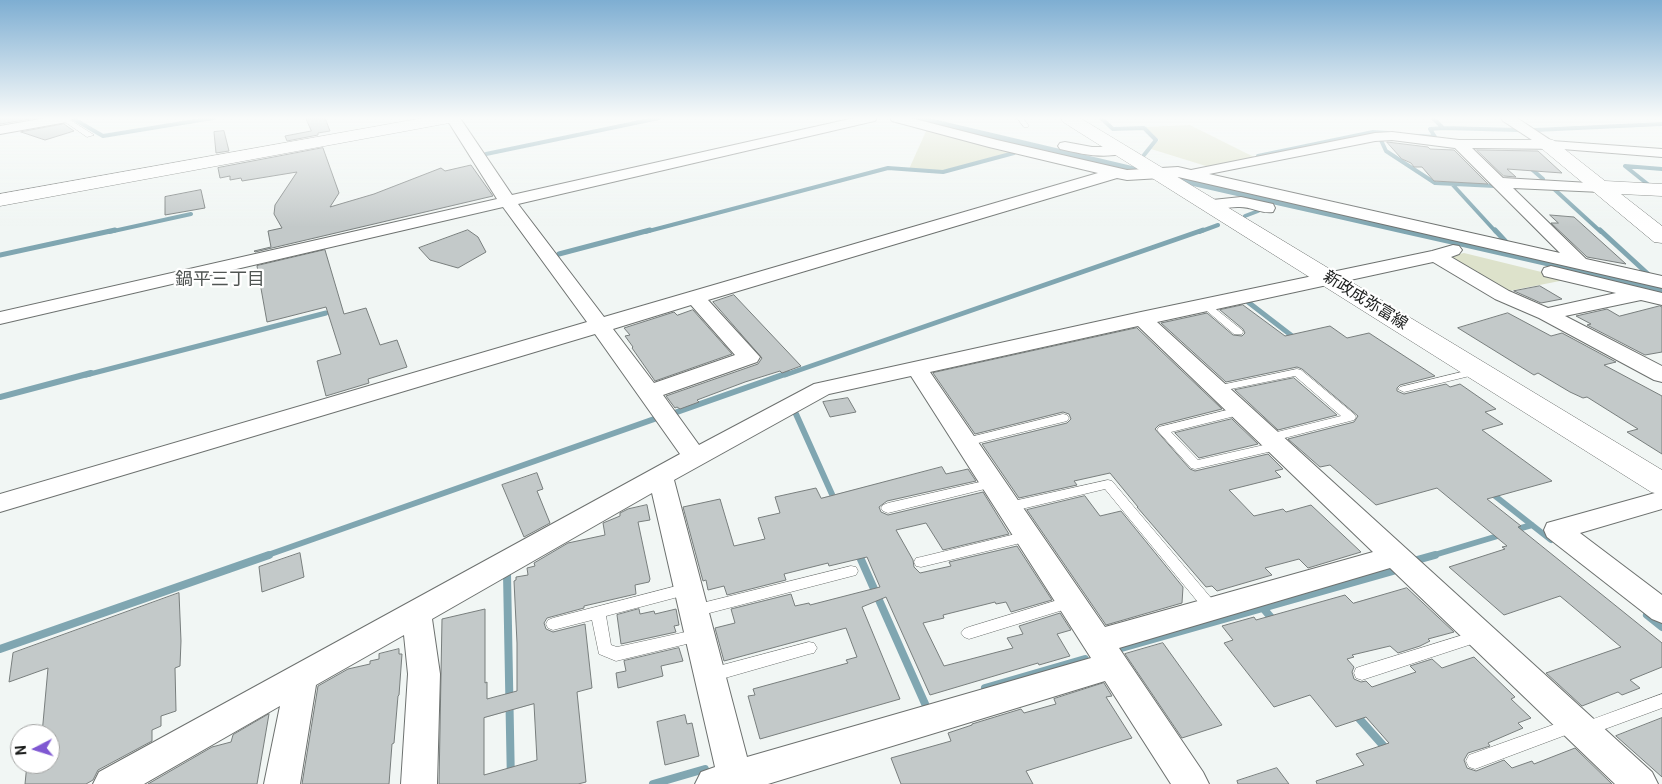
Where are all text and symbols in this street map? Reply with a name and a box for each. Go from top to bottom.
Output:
street label: 新政成弥富線 [1319,267,1411,335]
district label: 鍋平三丁目 [175,269,265,291]
north arrow [10,724,60,774]
text: N [13,745,29,756]

